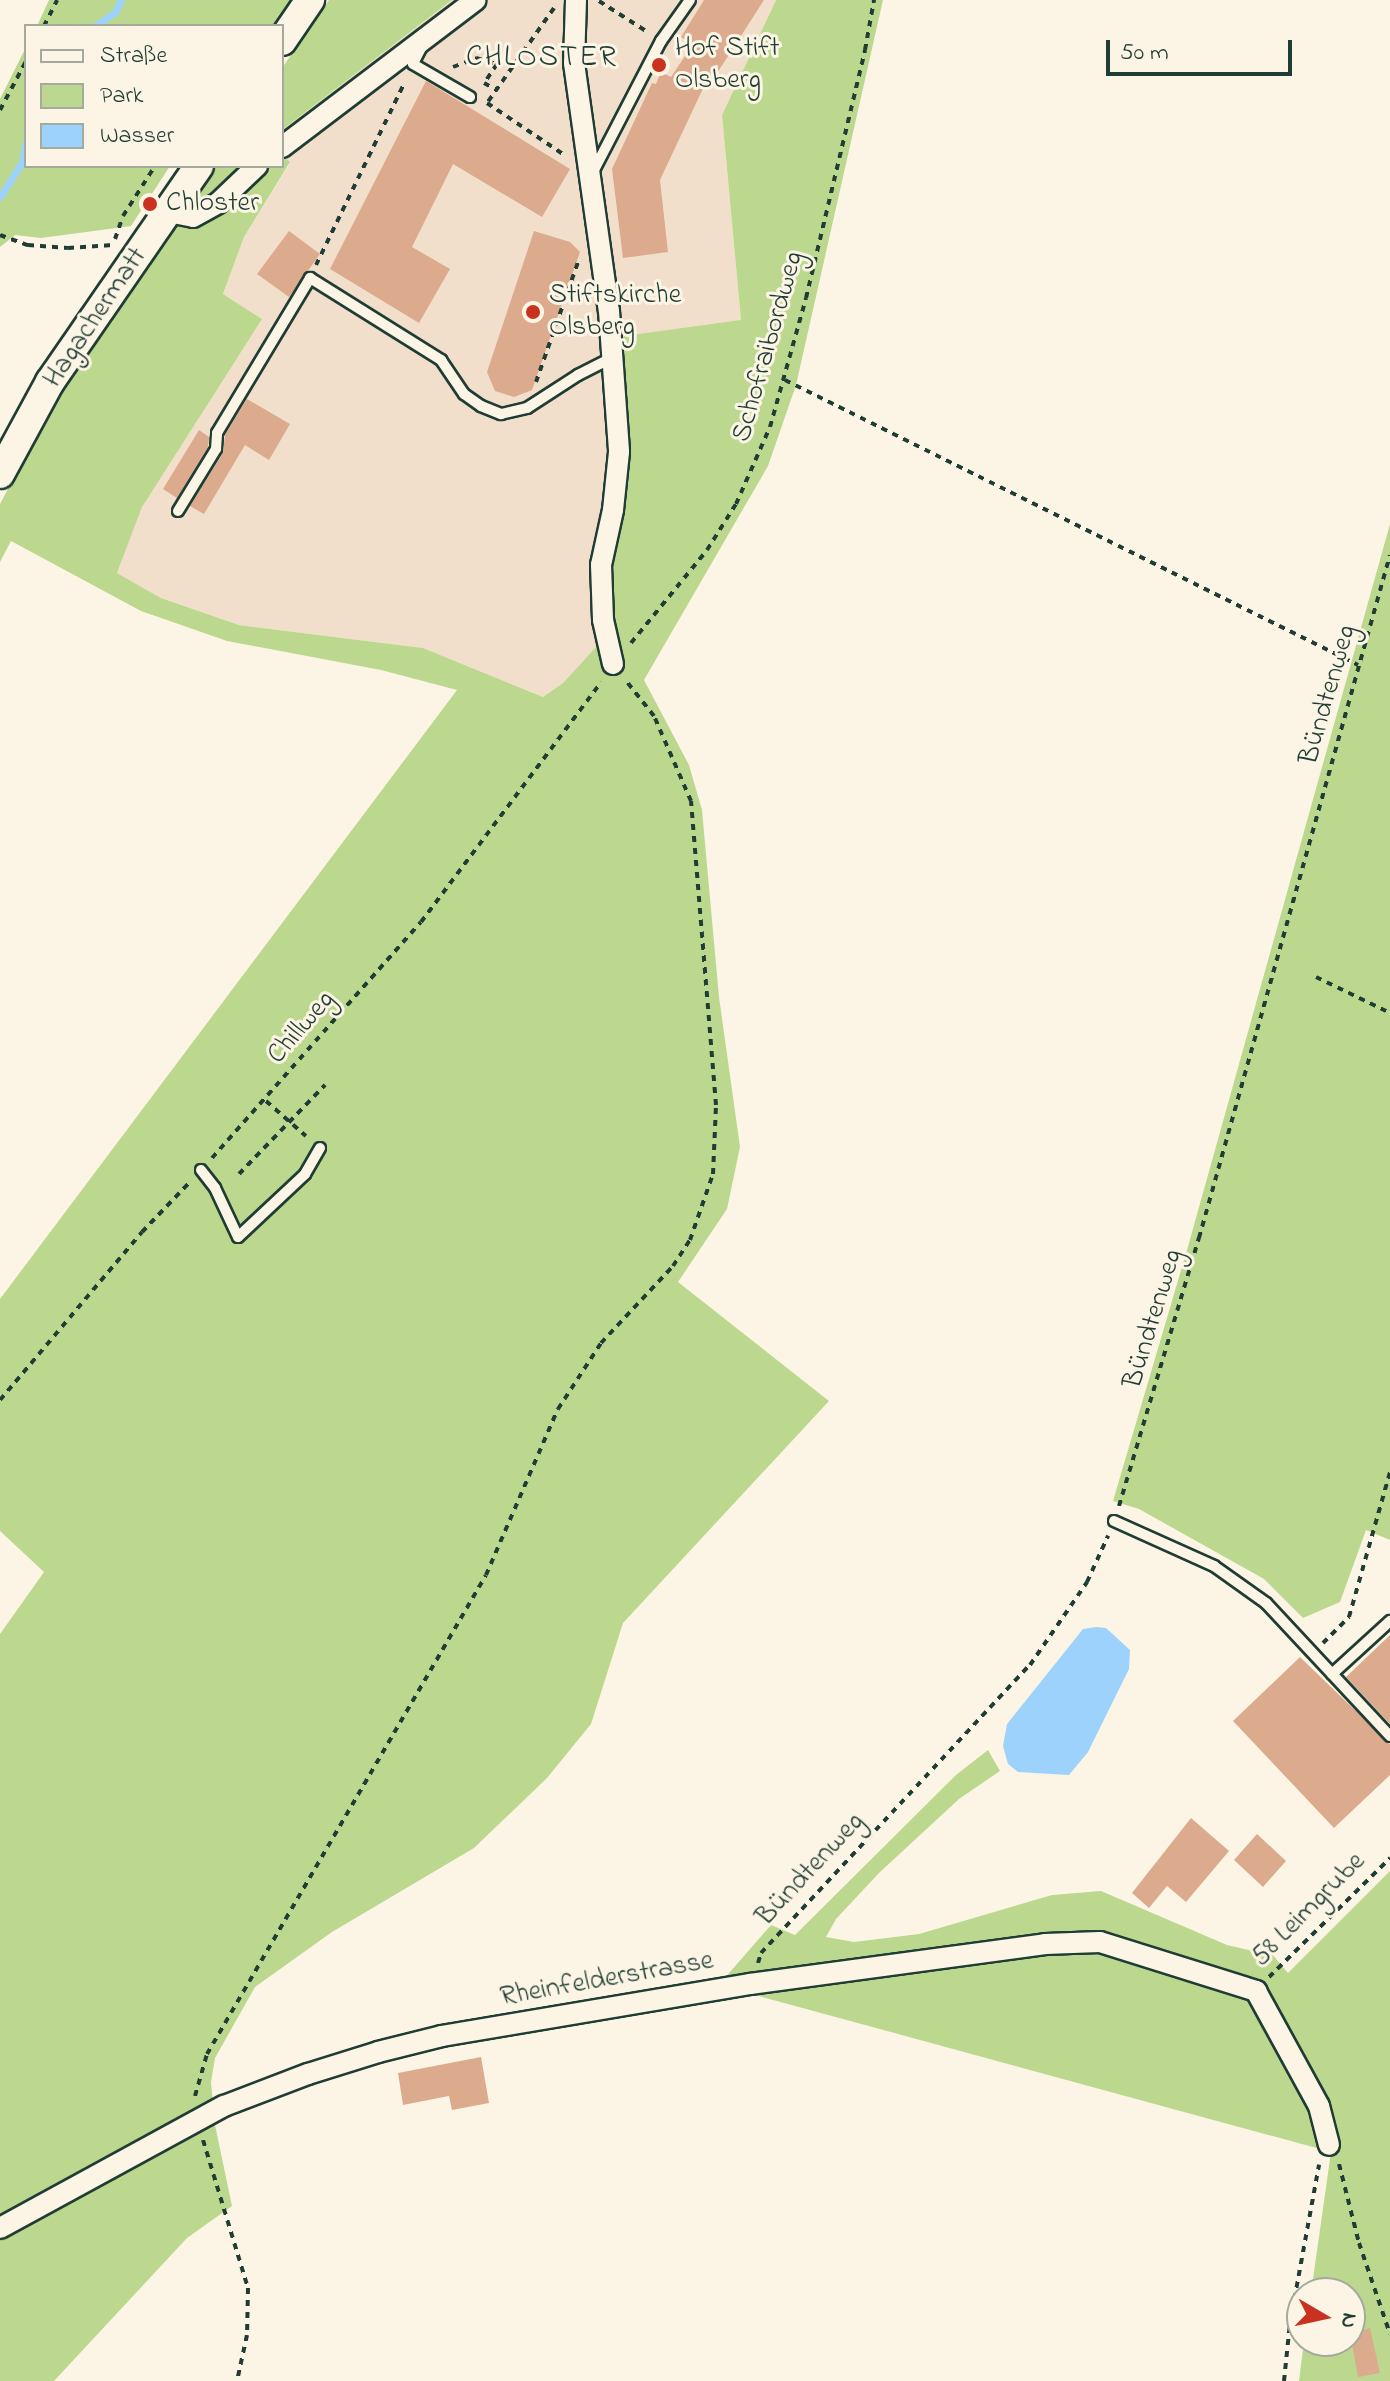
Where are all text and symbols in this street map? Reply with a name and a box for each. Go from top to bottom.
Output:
legend [24,24,284,168]
scale bar [1110,24,1296,74]
place label: Hof Stift Olsberg [675,32,780,98]
text: 50 m [1120,36,1169,71]
text: Straße [100,39,167,74]
district label: CHLOSTER [466,40,618,76]
marker: Hof Stift Olsberg [650,56,668,74]
text: Park [100,79,143,114]
text: Wasser [100,119,174,154]
place label: Chloster [166,187,259,221]
marker: Chloster [141,195,159,213]
street label: Hagachermatt [37,242,155,394]
street label: Schofraibordweg [726,248,812,446]
place label: Stiftskirche Olsberg [549,279,681,345]
marker: Stiftskirche Olsberg [524,303,542,321]
street label: Bündtenweg [1293,621,1365,769]
street label: Chillweg [261,984,343,1072]
street label: Bündtenweg [1117,1245,1191,1393]
street label: Bündtenweg [750,1806,872,1934]
street label: 58 Leimgrube [1245,1846,1373,1974]
street label: Rheinfelderstrasse [498,1945,716,2015]
north arrow [1286,2277,1366,2357]
text: N [1331,2311,1365,2330]

